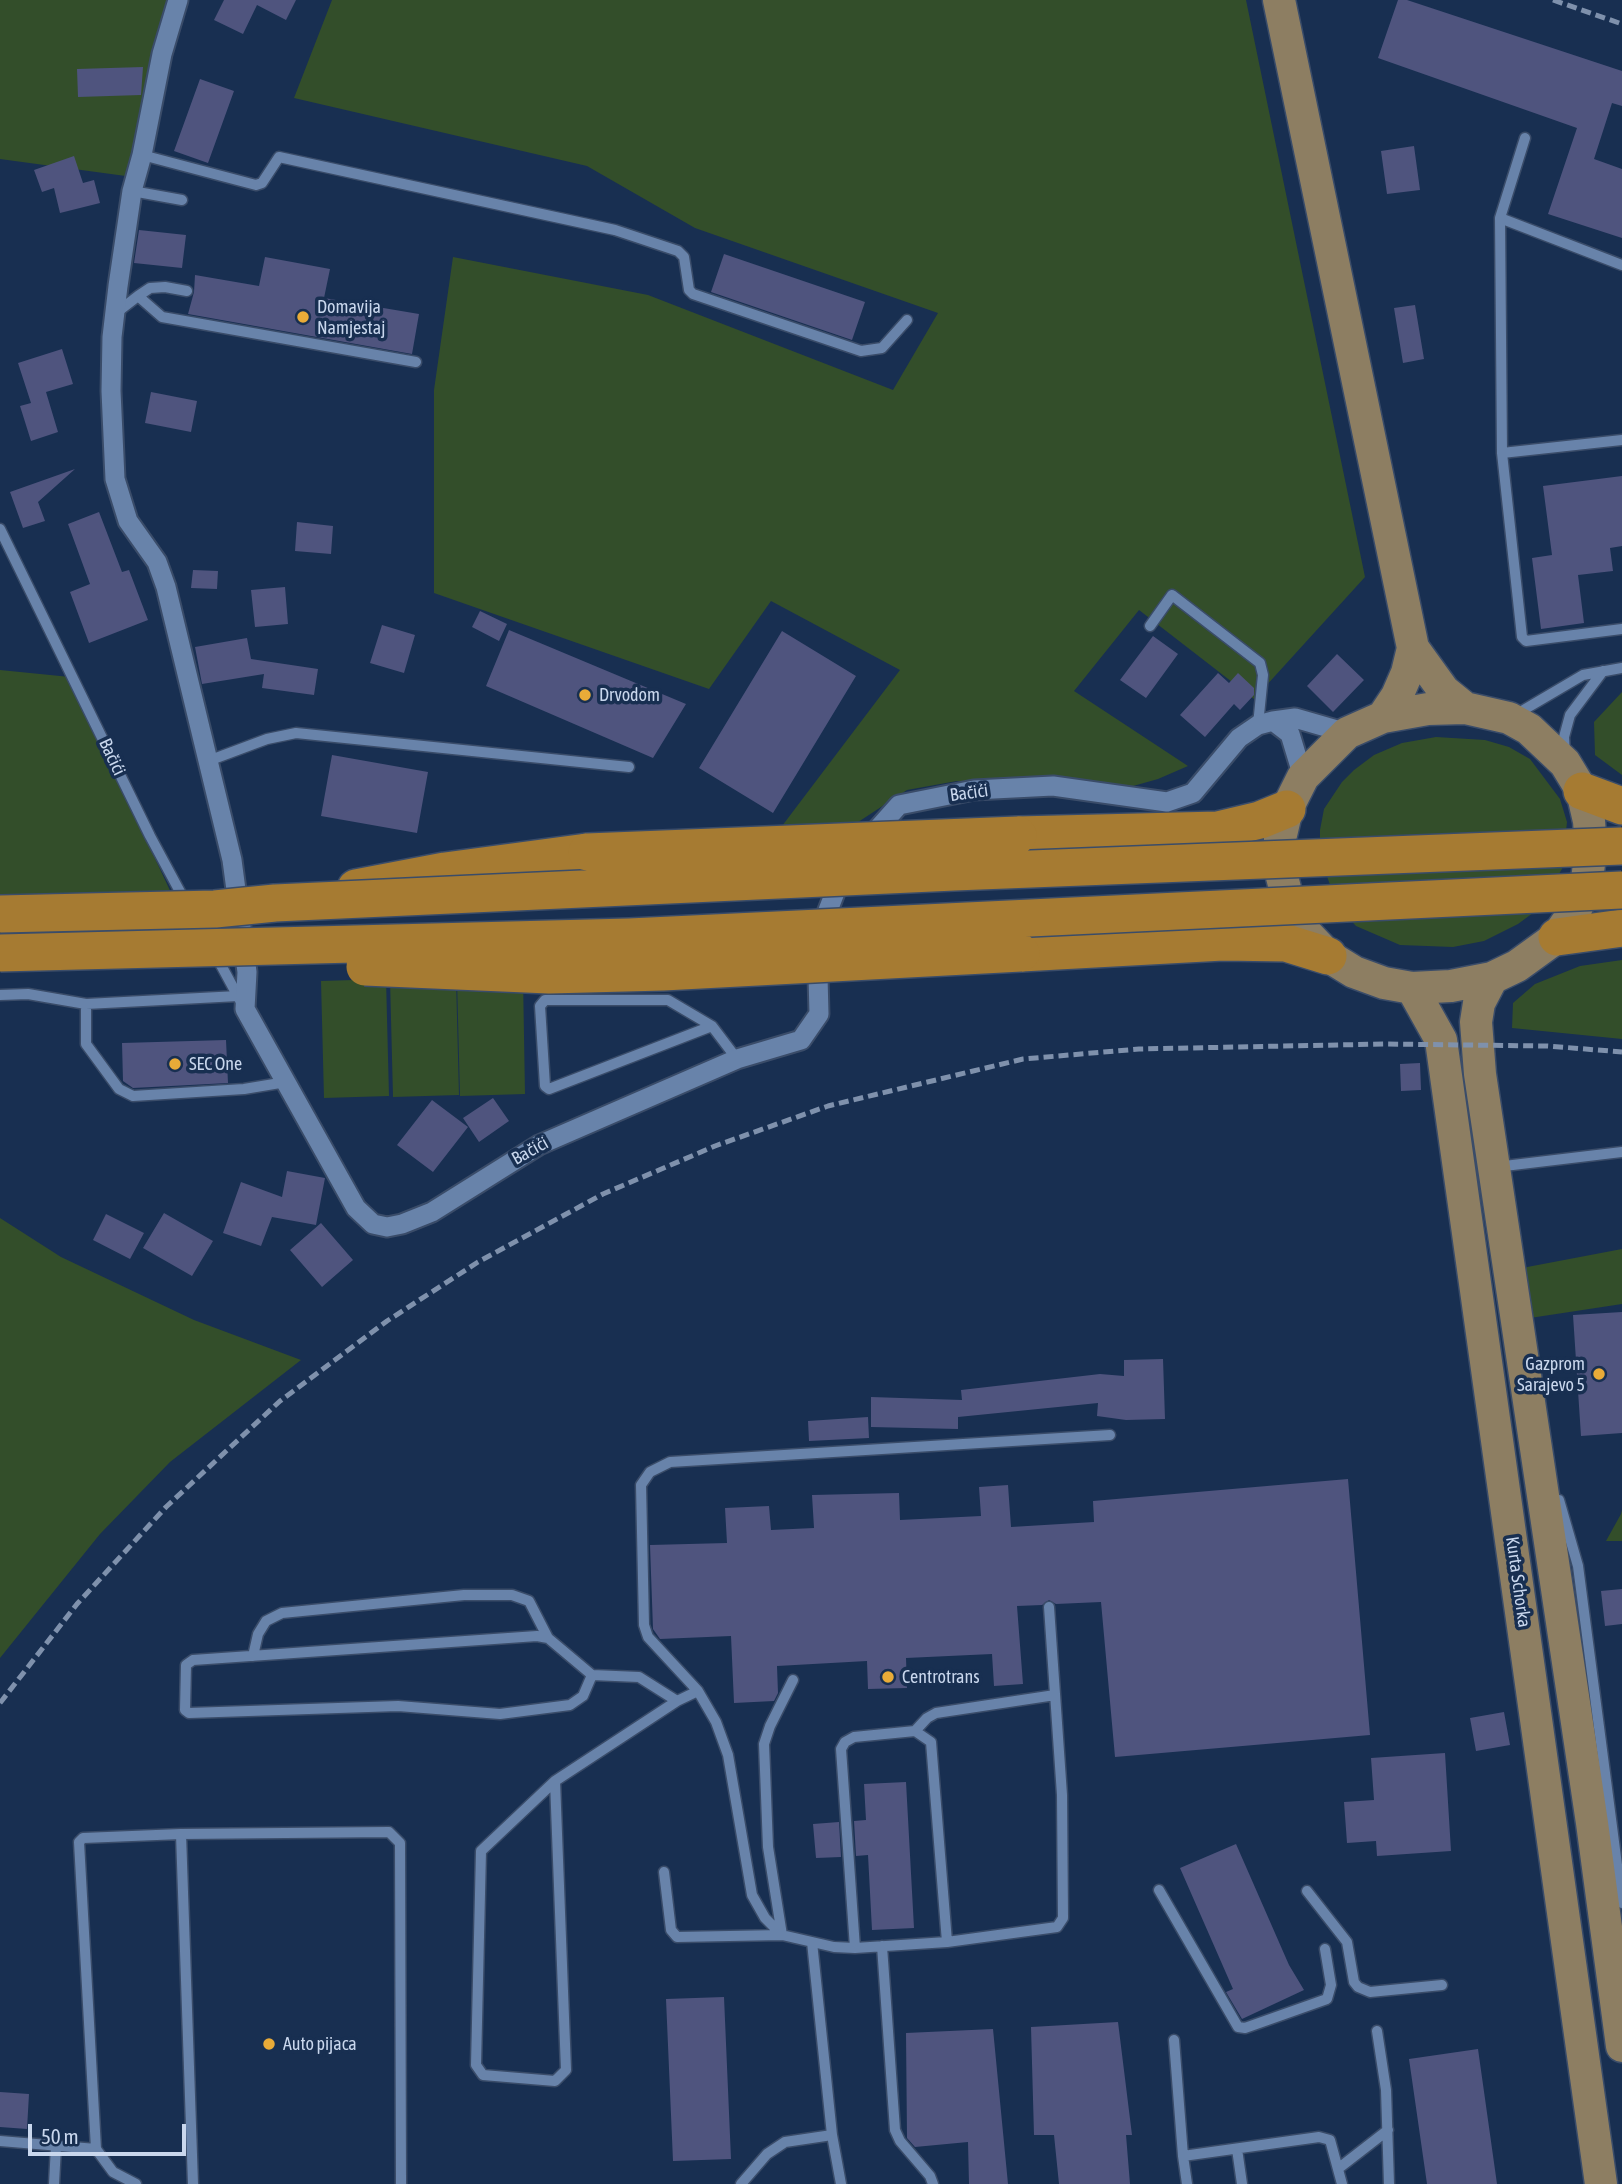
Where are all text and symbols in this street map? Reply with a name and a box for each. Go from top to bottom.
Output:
place label: Domavija Namjestaj [317,296,385,338]
marker: Domavija Namjestaj [295,309,311,325]
place label: Drvodom [599,684,660,706]
marker: Drvodom [577,687,593,703]
street label: Bačići [94,735,130,779]
street label: Bačići [948,780,990,806]
place label: SEC One [189,1053,242,1075]
marker: SEC One [167,1056,183,1072]
street label: Bačići [508,1132,552,1170]
place label: Gazprom Sarajevo 5 [1517,1353,1585,1396]
marker: Gazprom Sarajevo 5 [1591,1366,1607,1382]
street label: Kurta Schorka [1501,1535,1535,1629]
place label: Centrotrans [902,1666,980,1688]
marker: Centrotrans [880,1669,896,1685]
place label: Auto pijaca [283,2033,357,2055]
marker: Auto pijaca [261,2036,277,2052]
scale bar [32,2110,189,2154]
text: 50 m [41,2124,79,2148]

